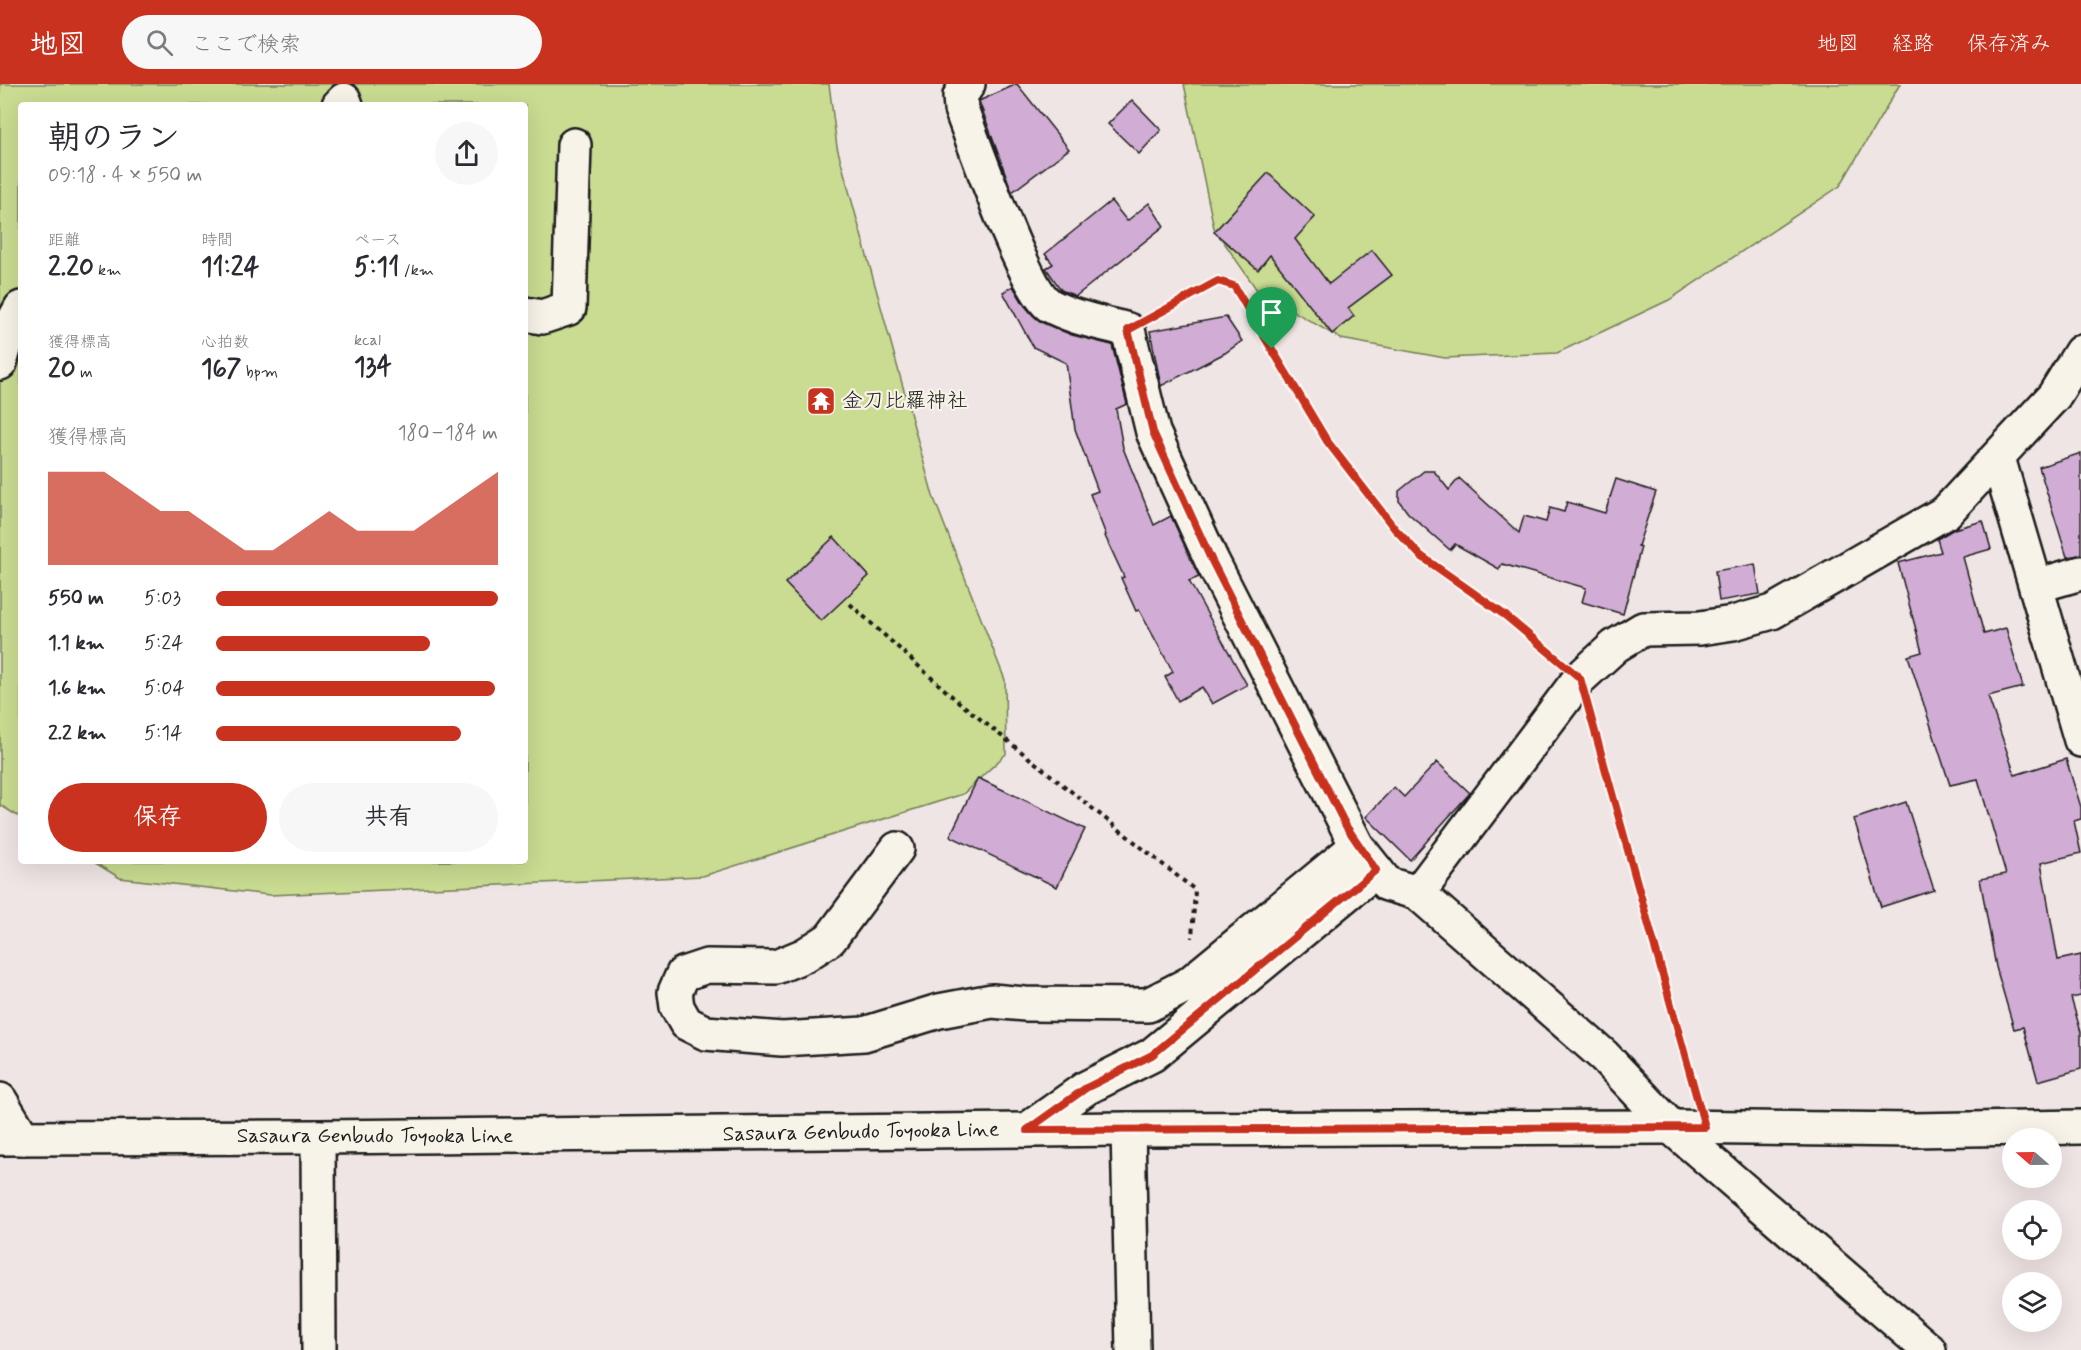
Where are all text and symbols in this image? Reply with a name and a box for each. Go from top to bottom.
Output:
search box [122,15,542,69]
icon: search [143,26,176,59]
text: 地図 [30,27,86,64]
text: 地図 [1817,30,1859,58]
text: 経路 [1892,30,1934,58]
text: 保存済み [1967,30,2051,58]
text: ここで検索 [191,31,301,59]
text: 朝のラン [48,117,180,161]
button: share [435,122,498,185]
text: 09:18 · 4 × 550 m [48,162,202,189]
text: 距離 [48,230,80,251]
text: 時間 [201,230,233,251]
text: ペース [354,230,401,251]
text: 2.20 [48,251,94,285]
text: 11:24 [201,251,259,285]
text: 5:11 [354,251,399,285]
text: km [94,260,121,281]
text: /km [399,260,434,281]
pin [1246,287,1297,349]
icon: arrive [1255,296,1288,329]
text: kcal [354,330,381,351]
text: 獲得標高 [48,332,112,353]
text: 心拍数 [201,332,249,353]
text: 134 [354,351,392,385]
text: 20 [48,353,76,387]
text: 167 [201,353,242,387]
text: m [76,362,93,383]
text: bpm [242,362,278,383]
temple icon: 金刀比羅神社 [805,385,837,417]
place label: 金刀比羅神社 [842,387,968,415]
text: 180–184 m [398,420,498,447]
text: 獲得標高 [48,424,128,451]
text: 550 m [48,585,104,612]
text: 5:03 [144,585,181,612]
text: 1.1 km [48,630,105,657]
text: 5:24 [144,630,183,657]
text: 1.6 km [48,675,106,702]
text: 5:04 [144,675,185,702]
text: 2.2 km [48,720,106,747]
text: 5:14 [144,720,182,747]
button: 保存 [48,783,267,852]
button: 共有 [279,783,498,852]
street label: Sasaura Genbudo Toyooka Line [722,1116,1000,1148]
street label: Sasaura Genbudo Toyooka Line [237,1122,513,1150]
north arrow [2002,1128,2062,1188]
map controls [2002,1128,2062,1332]
button: locate [2002,1200,2062,1260]
button: layers [2002,1272,2062,1332]

